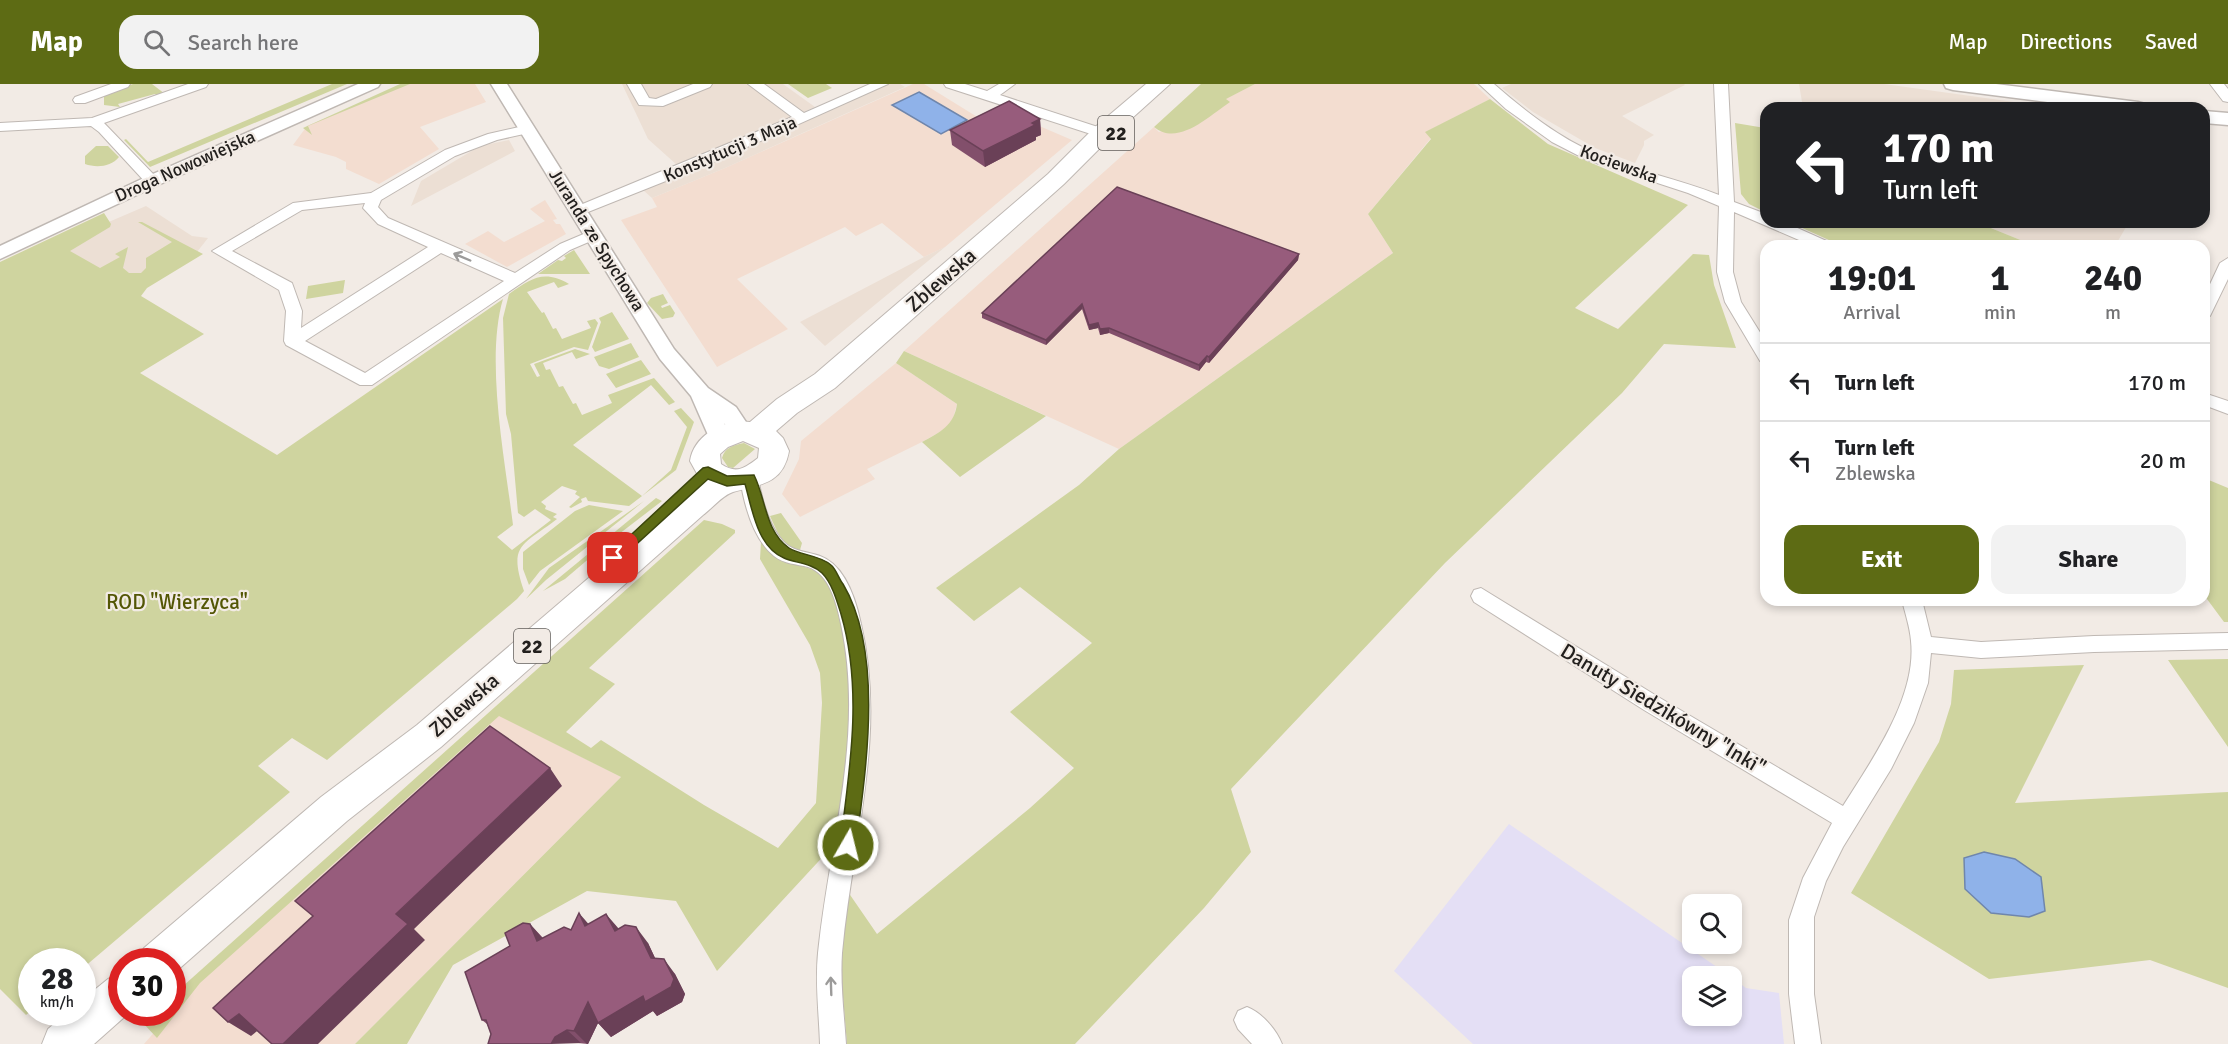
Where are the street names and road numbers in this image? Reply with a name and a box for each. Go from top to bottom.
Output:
street label: Konstytucji 3 Maja [660,111,800,187]
road number: 22 [1098,116,1134,150]
street label: Droga Nowowiejska [111,125,259,207]
street label: Kociewska [1577,140,1661,188]
street label: Juranda ze Spychowa [544,165,650,315]
street label: Zblewska [901,242,981,318]
road number: 22 [514,629,550,663]
street label: Danuty Siedzikówny "Inki" [1556,638,1770,780]
street label: Zblewska [424,667,504,743]

